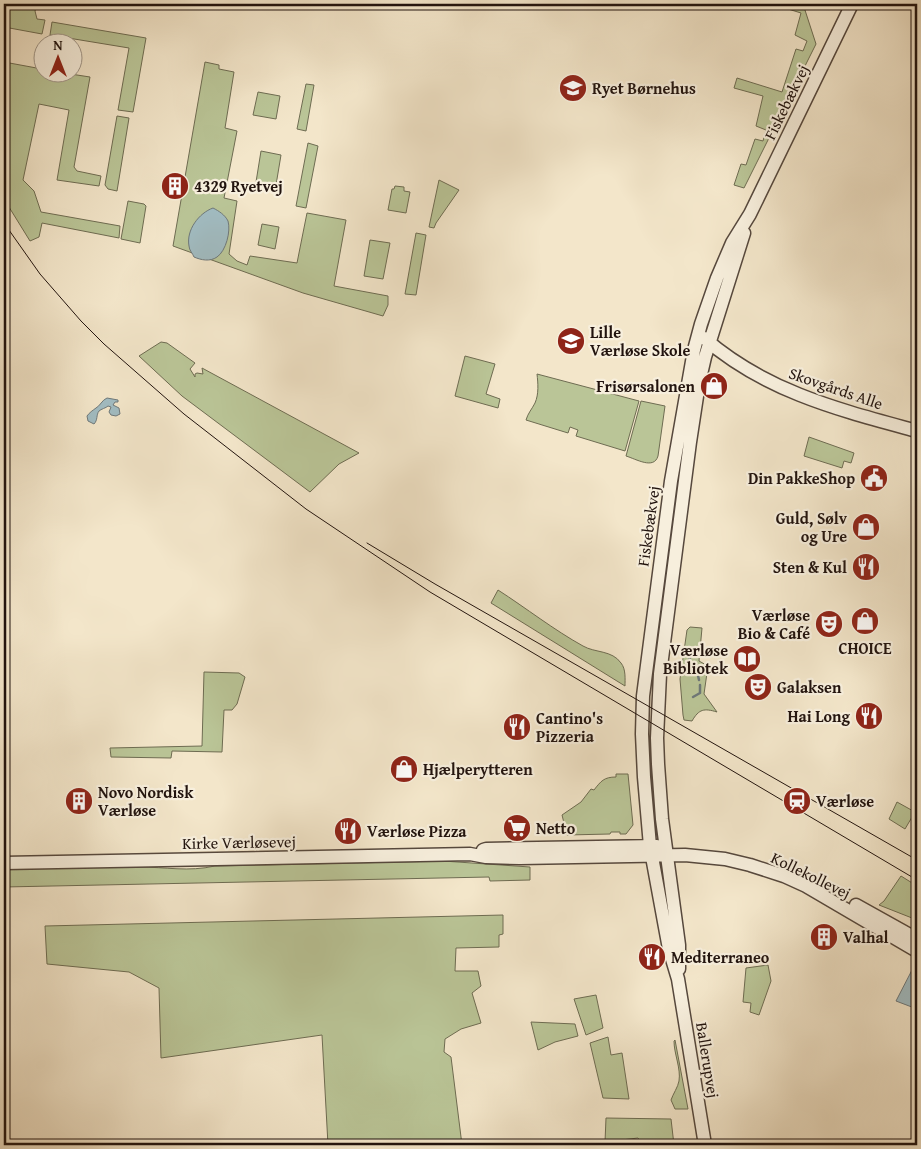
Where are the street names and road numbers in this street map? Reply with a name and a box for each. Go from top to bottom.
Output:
street label: Fiskebækvej [757,60,815,144]
street label: Skovgårds Alle [786,361,886,415]
street label: Fiskebækvej [630,484,666,568]
street label: Kirke Værløsevej [182,829,296,855]
street label: Kollekollevej [767,845,855,905]
street label: Ballerupvej [690,1020,726,1100]

